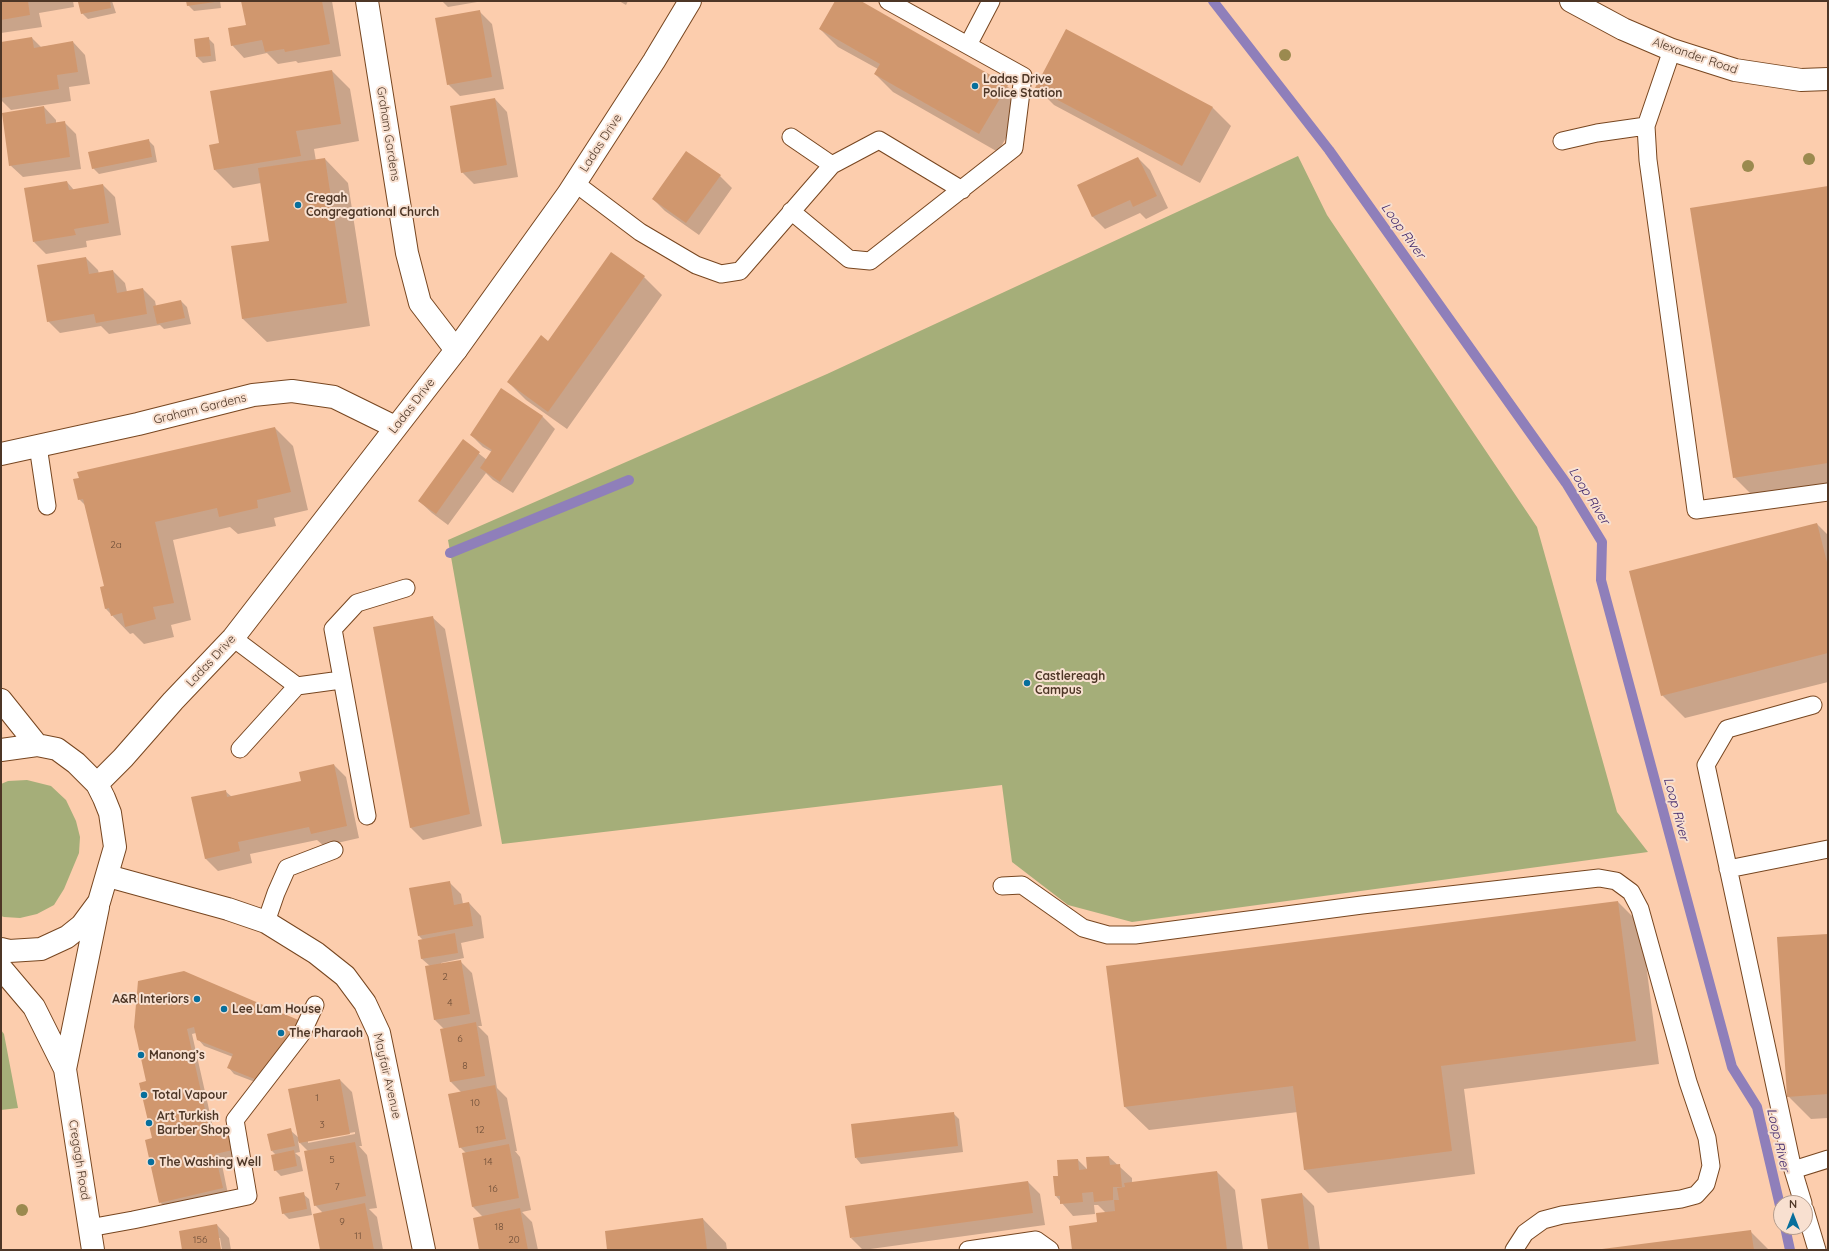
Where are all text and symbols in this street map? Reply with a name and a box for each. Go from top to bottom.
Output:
street label: Alexander Road [1651,35,1739,77]
place label: Ladas Drive Police Station [983,72,1062,100]
marker: Ladas Drive Police Station [970,81,980,91]
street label: Graham Gardens [373,86,403,182]
street label: Ladas Drive [577,111,625,175]
place label: Cregah Congregational Church [306,191,439,219]
marker: Cregah Congregational Church [293,200,303,210]
water label: Loop River [1378,200,1428,262]
street label: Ladas Drive [386,376,438,436]
street label: Graham Gardens [152,391,248,427]
water label: Loop River [1565,464,1613,528]
house number: 2a [110,539,122,551]
street label: Ladas Drive [183,632,239,690]
place label: Castlereagh Campus [1035,669,1105,697]
marker: Castlereagh Campus [1022,678,1032,688]
water label: Loop River [1660,776,1692,842]
house number: 2 [442,971,448,983]
place label: A&R Interiors [112,992,189,1006]
marker: A&R Interiors [192,994,202,1004]
house number: 4 [447,997,453,1009]
place label: Lee Lam House [232,1002,321,1016]
marker: Lee Lam House [219,1004,229,1014]
place label: The Pharaoh [289,1026,363,1040]
marker: The Pharaoh [276,1028,286,1038]
street label: Mayfair Avenue [370,1032,404,1120]
house number: 6 [457,1033,463,1045]
place label: Manong’s [149,1048,205,1062]
marker: Manong’s [136,1050,146,1060]
house number: 8 [462,1060,468,1072]
place label: Total Vapour [152,1088,227,1102]
marker: Total Vapour [139,1090,149,1100]
house number: 1 [315,1092,319,1104]
house number: 10 [470,1097,480,1109]
water label: Loop River [1763,1107,1793,1173]
place label: Art Turkish Barber Shop [157,1109,230,1137]
marker: Art Turkish Barber Shop [144,1118,154,1128]
street label: Cregagh Road [66,1119,92,1201]
house number: 3 [319,1119,325,1131]
house number: 12 [475,1124,485,1136]
house number: 5 [329,1154,335,1166]
place label: The Washing Well [159,1155,261,1169]
house number: 14 [484,1156,492,1168]
marker: The Washing Well [146,1157,156,1167]
house number: 7 [334,1181,340,1193]
house number: 16 [488,1183,498,1195]
north arrow [1773,1195,1813,1235]
text: N [1789,1197,1797,1211]
house number: 9 [339,1216,345,1228]
house number: 18 [494,1221,504,1233]
house number: 11 [354,1230,362,1242]
house number: 156 [193,1234,207,1246]
house number: 20 [508,1234,520,1246]

